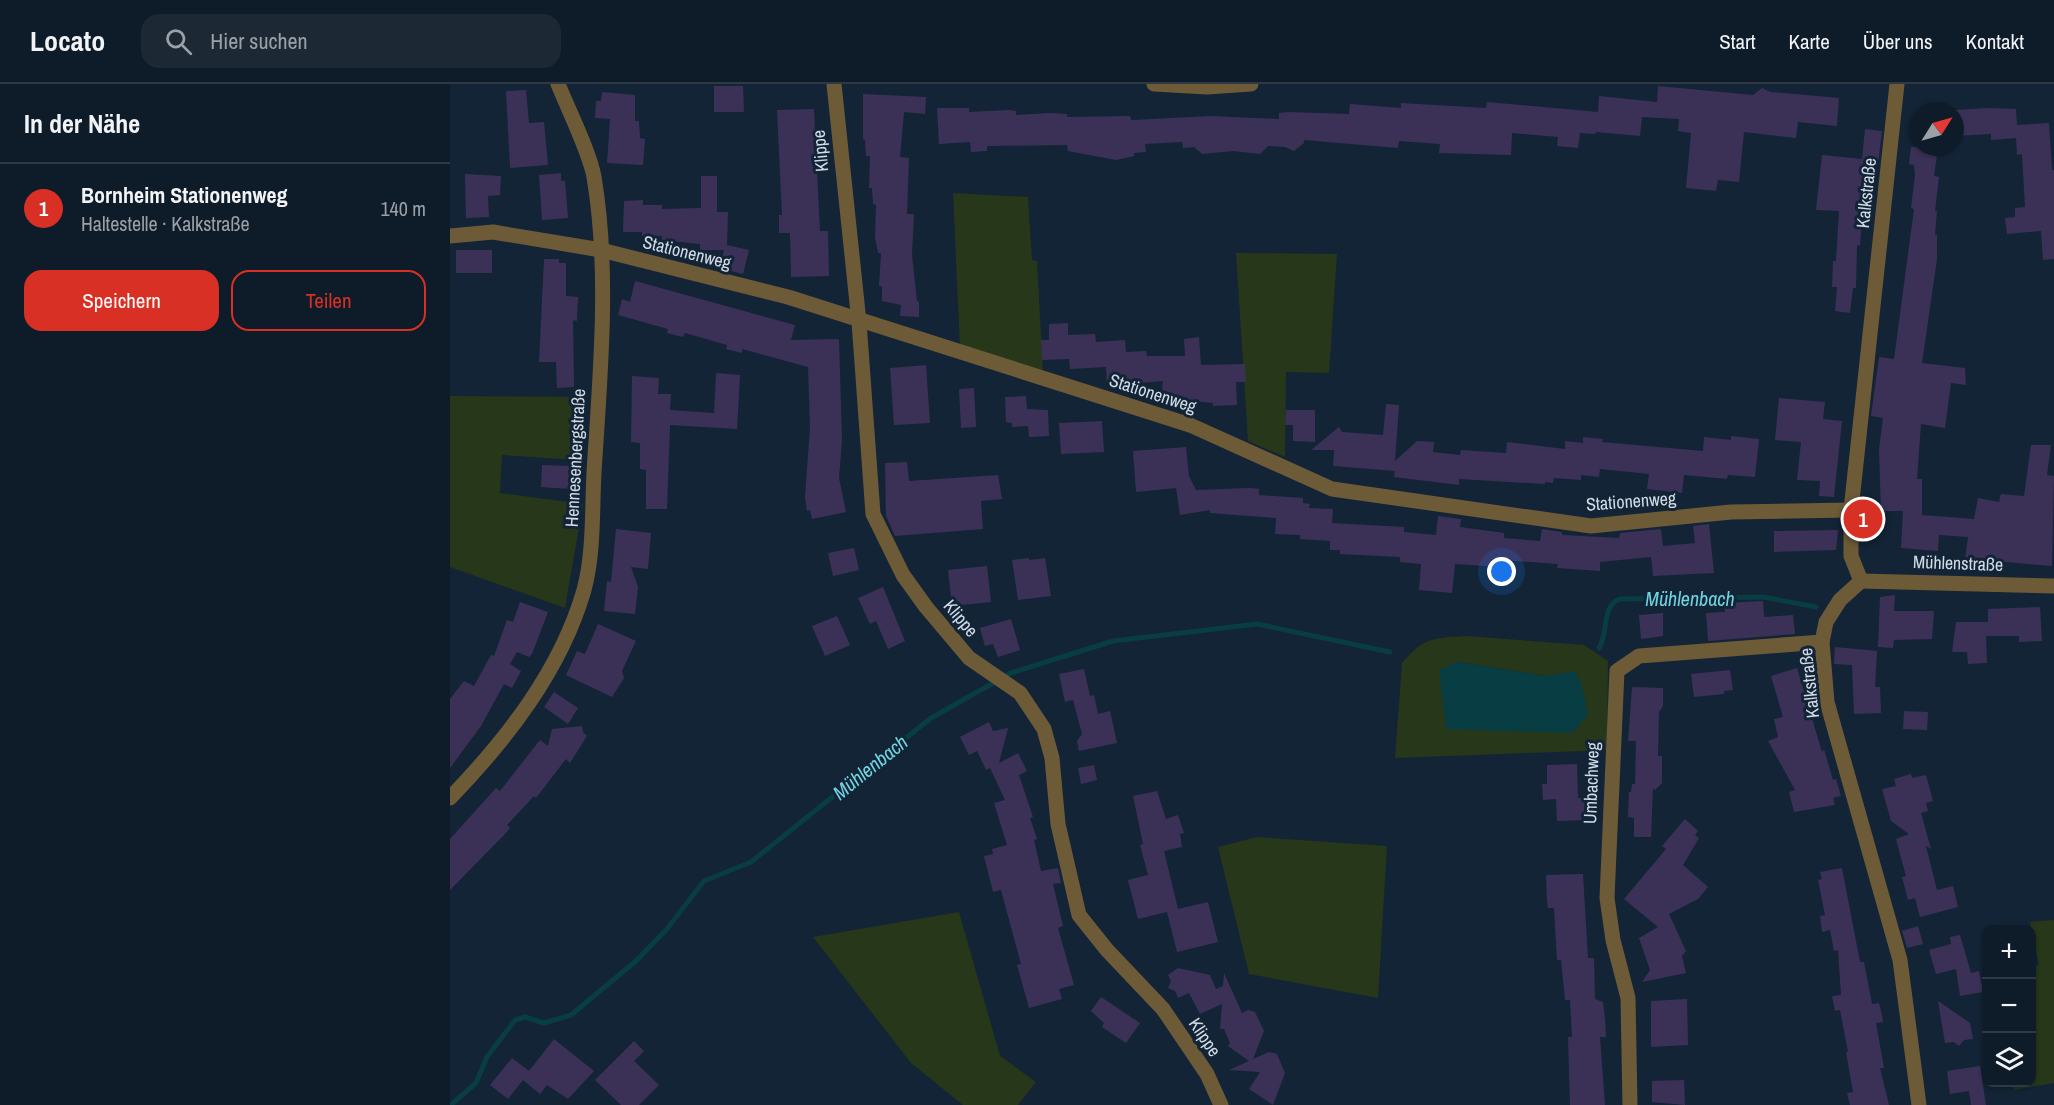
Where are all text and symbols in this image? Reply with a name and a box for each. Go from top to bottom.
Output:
search box [141,14,561,68]
text: Locato [30,22,105,60]
icon: search [162,25,195,58]
text: Hier suchen [210,26,308,56]
text: Start [1719,27,1756,56]
text: Karte [1789,27,1830,56]
text: Über uns [1863,27,1933,56]
text: Kontakt [1966,27,2024,56]
north arrow [1910,102,1964,156]
text: In der Nähe [24,106,140,141]
street label: Klippe [806,129,834,173]
street label: Kalkstraße [1850,157,1882,229]
text: Bornheim Stationenweg [81,180,288,210]
text: 1 [39,195,48,222]
text: 140 m [380,195,426,222]
text: Haltestelle · Kalkstraße [81,210,250,237]
street label: Stationenweg [640,229,735,275]
button: Speichern [24,270,219,331]
button: Teilen [231,270,426,331]
street label: Stationenweg [1106,367,1201,419]
street label: Hennesenbergstraße [559,388,591,528]
street label: Stationenweg [1585,485,1678,517]
pin: 1 [1844,496,1882,542]
street label: Mühlenstraße [1912,549,2004,577]
your location [1487,557,1516,586]
water label: Mühlenbach [1645,585,1735,612]
street label: Klippe [938,594,984,642]
street label: Kalkstraße [1793,647,1825,719]
water label: Mühlenbach [827,728,913,806]
street label: Umbachweg [1577,741,1605,824]
map controls [1982,925,2036,1087]
button: + [1982,925,2036,979]
button: − [1982,979,2036,1033]
street label: Klippe [1183,1013,1227,1061]
button: layers [1982,1033,2036,1087]

